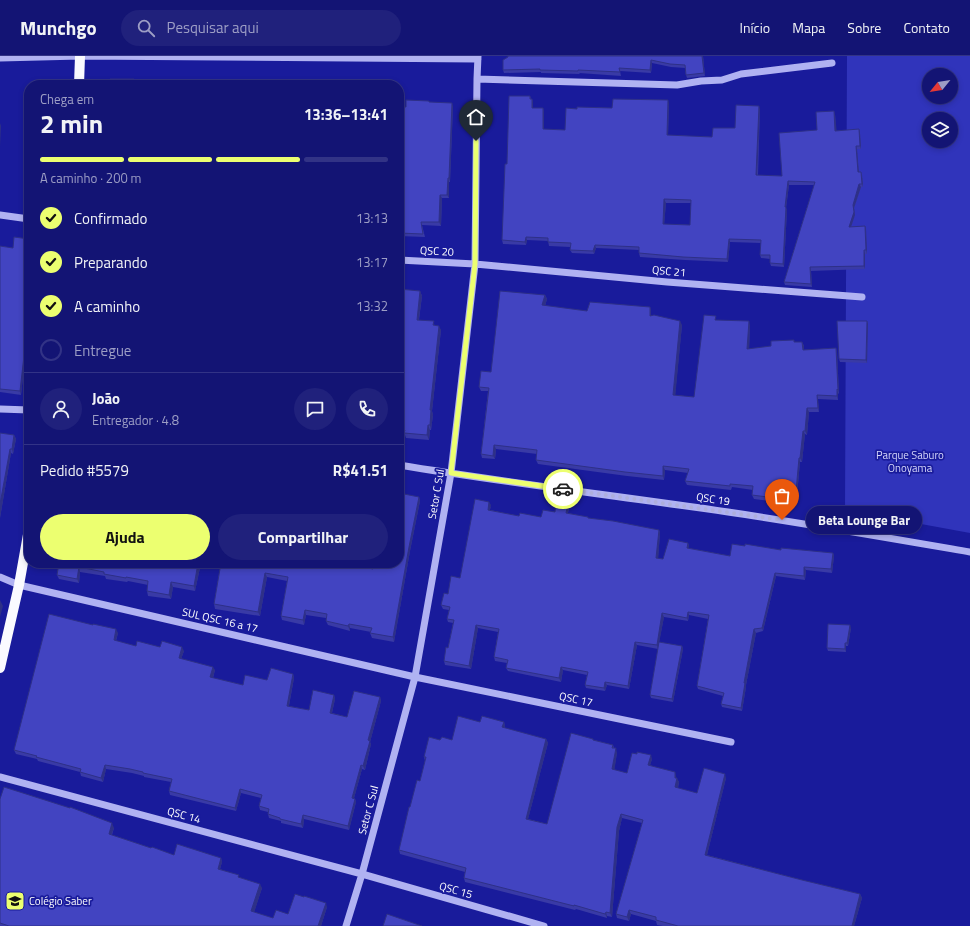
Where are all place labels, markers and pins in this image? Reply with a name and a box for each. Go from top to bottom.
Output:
pin [459,100,493,141]
pin [765,479,799,520]
callout: Beta Lounge Bar [806,506,922,534]
school or university icon: Colégio Saber [4,890,26,912]
place label: Colégio Saber [29,893,92,909]

